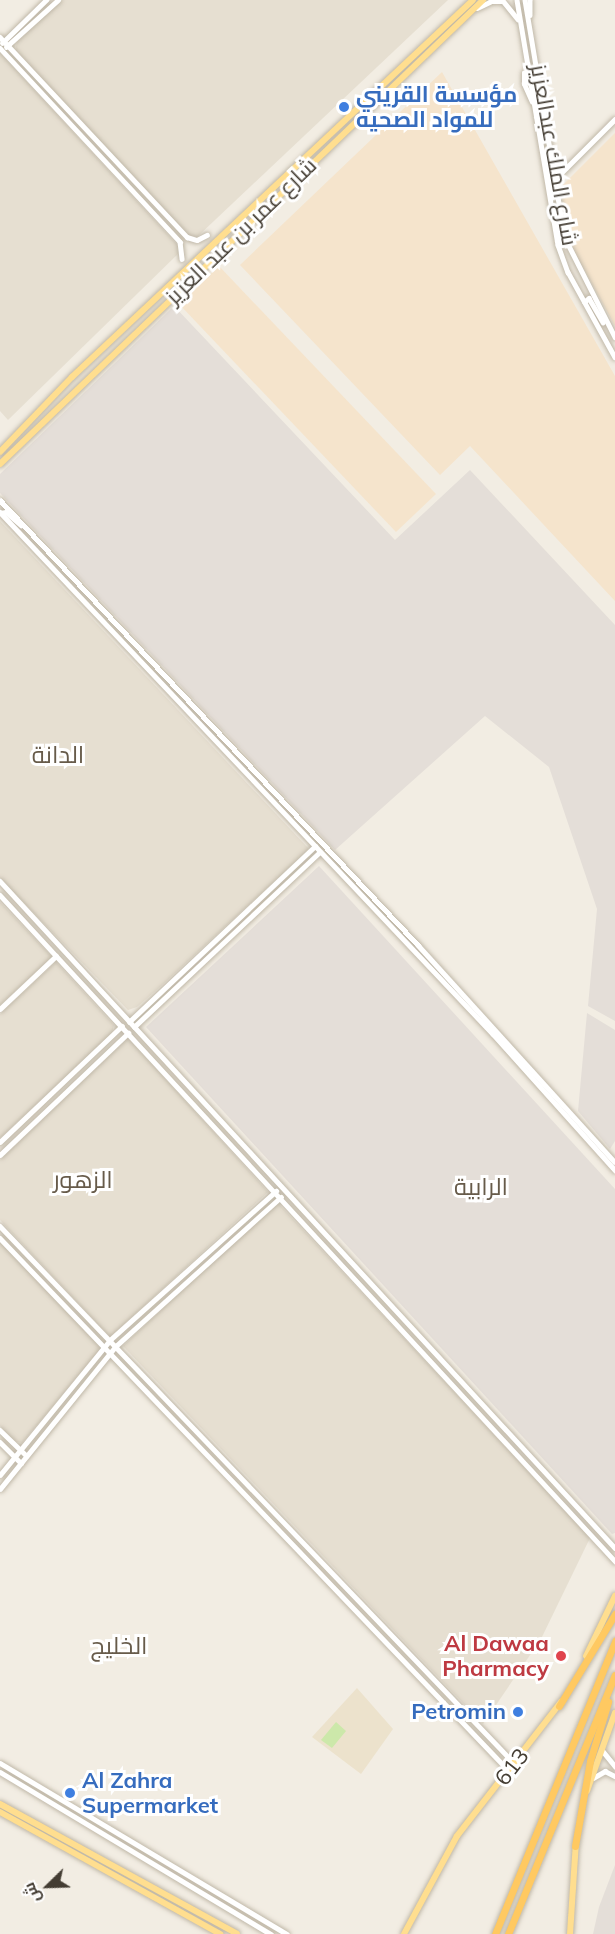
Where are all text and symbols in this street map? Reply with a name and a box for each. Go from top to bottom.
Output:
street label: شارع الملك عبدالعزيز [525,62,583,248]
place label: مؤسسة القريني للمواد الصحيه [356,81,517,132]
marker: مؤسسة القريني للمواد الصحيه [337,100,351,114]
street label: شارع عمر بن عبد العزيز [160,152,322,310]
district label: الدانة [32,741,84,769]
district label: الزهور [53,1166,113,1194]
district label: الرابية [454,1173,508,1201]
place label: Al Dawaa Pharmacy [442,1630,549,1682]
district label: الخليج [90,1632,148,1660]
marker: Al Dawaa Pharmacy [554,1649,568,1663]
place label: Petromin [411,1699,506,1725]
marker: Petromin [511,1705,525,1719]
street label: 613 [489,1743,535,1791]
place label: Al Zahra Supermarket [82,1767,218,1819]
marker: Al Zahra Supermarket [63,1786,77,1800]
north arrow [18,1856,78,1916]
text: ش [18,1880,45,1906]

